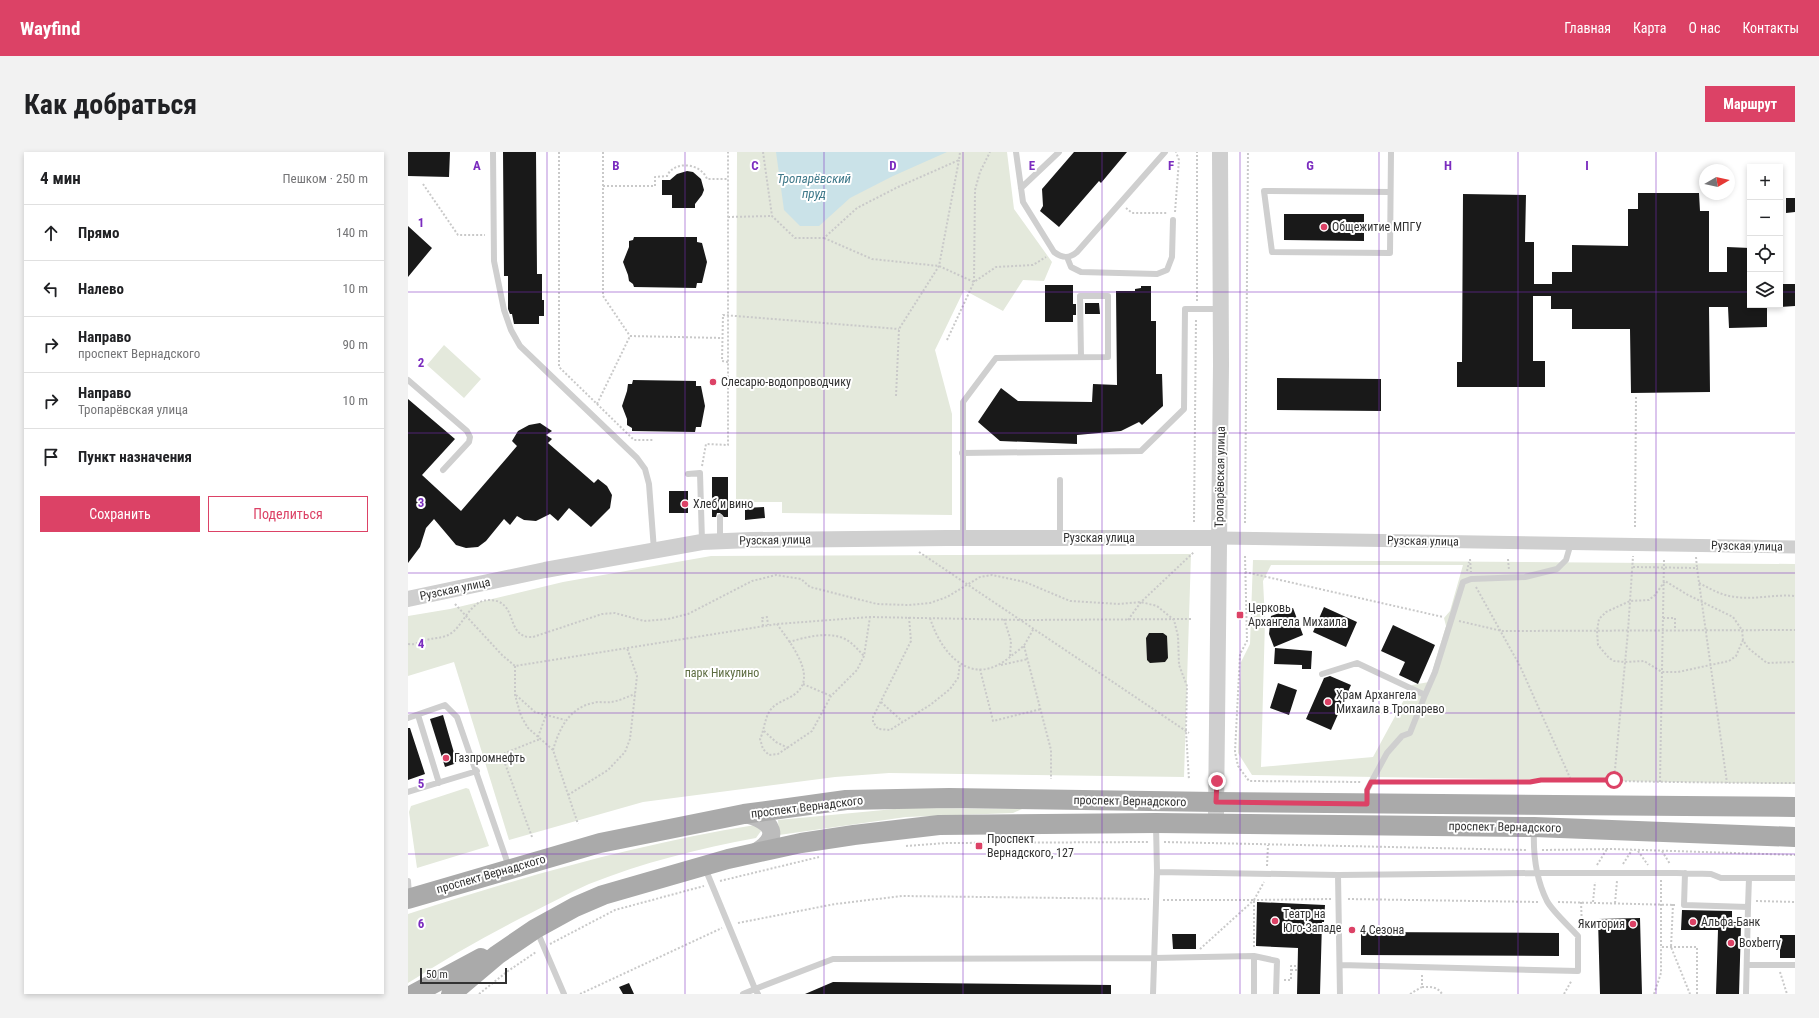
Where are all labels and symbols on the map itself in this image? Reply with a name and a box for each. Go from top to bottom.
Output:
text: A [473,158,481,173]
text: B [612,158,620,173]
text: C [751,158,759,173]
text: D [889,158,897,173]
text: E [1029,158,1036,173]
text: F [1168,158,1174,173]
text: G [1306,158,1314,173]
text: H [1444,158,1452,173]
text: I [1585,158,1589,173]
north arrow [1699,164,1735,200]
water label: Тропарёвский пруд [777,171,852,201]
text: 1 [418,215,424,230]
place label: Общежитие МПГУ [1332,220,1422,234]
marker: Общежитие МПГУ [1319,222,1329,232]
text: 2 [418,355,425,370]
place label: Слесарю-водопроводчику [721,375,851,389]
marker: Слесарю-водопроводчику [708,377,718,387]
street label: Тропарёвская улица [1212,426,1228,528]
text: 3 [418,495,424,510]
place label: Хлеб и вино [693,497,753,511]
marker: Хлеб и вино [680,499,690,509]
street label: Рузская улица [1063,531,1135,545]
street label: Рузская улица [739,532,811,548]
street label: Рузская улица [1387,533,1459,549]
street label: Рузская улица [1711,538,1783,554]
street label: Рузская улица [418,575,492,603]
place label: Церковь Архангела Михаила [1248,601,1347,629]
marker: Церковь Архангела Михаила [1235,610,1245,620]
text: 4 [418,636,425,651]
park label: парк Никулино [685,666,759,680]
place label: Храм Архангела Михаила в Тропарево [1336,688,1445,716]
marker: Храм Архангела Михаила в Тропарево [1323,697,1333,707]
place label: Газпромнефть [454,751,525,765]
marker: Газпромнефть [441,753,451,763]
route start [1605,771,1623,789]
route end [1208,772,1226,790]
text: 5 [418,776,425,791]
street label: проспект Вернадского [750,793,864,821]
street label: проспект Вернадского [1073,793,1187,809]
street label: проспект Вернадского [1448,819,1562,835]
place label: Проспект Вернадского, 127 [987,832,1074,860]
marker: Проспект Вернадского, 127 [974,841,984,851]
street label: проспект Вернадского [435,852,547,896]
place label: Театр на Юго-Западе [1283,907,1342,935]
place label: Альфа-Банк [1701,915,1761,929]
text: 6 [418,916,425,931]
marker: Театр на Юго-Западе [1270,916,1280,926]
place label: Якитория [1578,917,1625,931]
marker: Альфа-Банк [1688,917,1698,927]
marker: Якитория [1628,919,1638,929]
place label: 4 Сезона [1360,923,1405,937]
marker: 4 Сезона [1347,925,1357,935]
place label: Boxberry [1739,936,1781,950]
marker: Boxberry [1726,938,1736,948]
scale bar [420,966,507,985]

